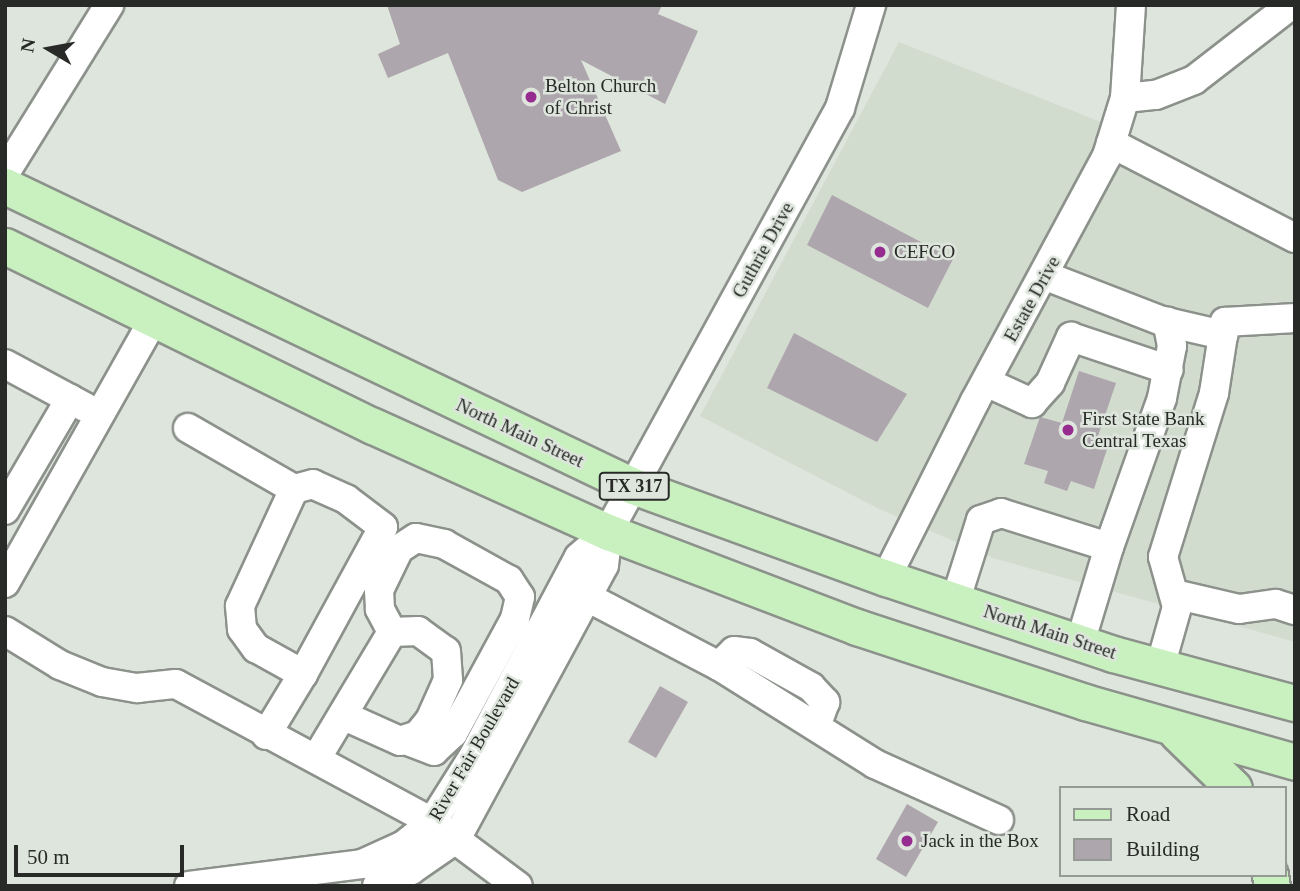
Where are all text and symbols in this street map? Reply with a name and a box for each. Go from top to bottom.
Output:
north arrow [14,14,84,84]
text: N [16,37,39,54]
place label: Belton Church of Christ [545,75,656,119]
marker: Belton Church of Christ [523,89,539,105]
street label: Guthrie Drive [727,198,799,302]
place label: CEFCO [894,241,955,263]
marker: CEFCO [872,244,888,260]
street label: Estate Drive [999,252,1065,346]
street label: North Main Street [453,393,587,473]
place label: First State Bank Central Texas [1082,408,1204,452]
marker: First State Bank Central Texas [1060,422,1076,438]
road number: TX 317 [597,472,671,500]
street label: North Main Street [981,600,1119,664]
street label: River Fair Boulevard [424,673,524,825]
legend [1058,786,1286,877]
text: Road [1126,802,1170,826]
place label: Jack in the Box [921,830,1039,852]
scale bar [18,832,187,876]
marker: Jack in the Box [899,833,915,849]
text: Building [1126,837,1200,861]
text: 50 m [27,845,70,869]

